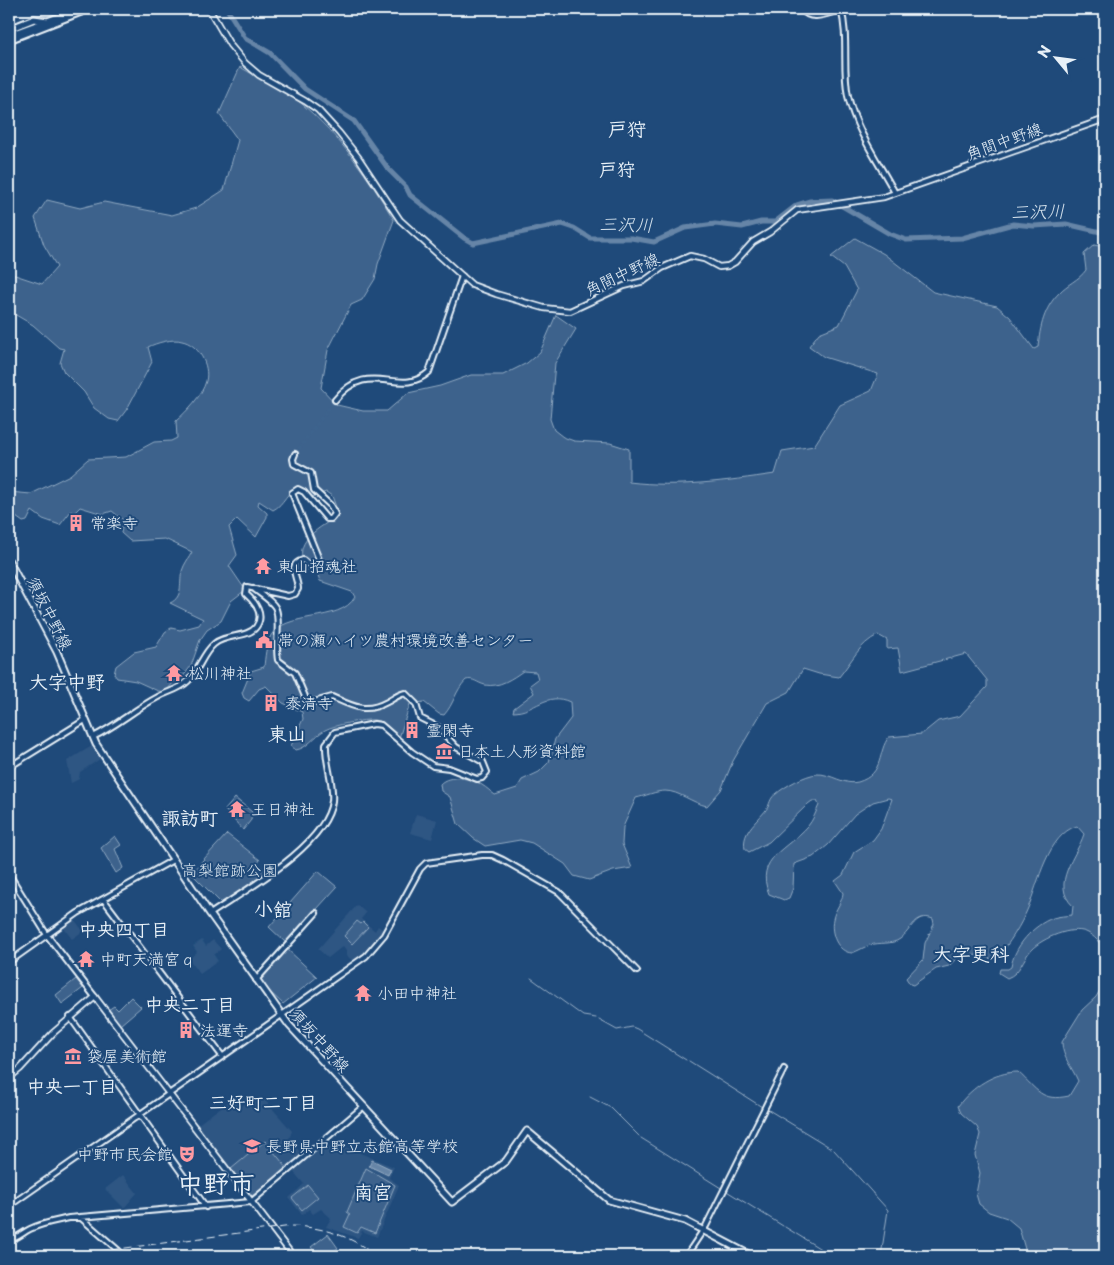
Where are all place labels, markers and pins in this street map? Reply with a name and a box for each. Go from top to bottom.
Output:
place label: 常楽寺 [90,510,138,534]
building icon: 常楽寺 [66,513,86,533]
place label: 東山招魂社 [277,553,357,577]
temple icon: 東山招魂社 [253,556,273,576]
place label: 帯の瀬ハイツ農村環境改善センター [278,627,533,651]
public building icon: 帯の瀬ハイツ農村環境改善センター [254,630,274,650]
place label: 松川神社 [188,660,252,684]
temple icon: 松川神社 [164,663,184,683]
place label: 泰清寺 [285,690,333,714]
building icon: 泰清寺 [261,693,281,713]
place label: 霊閑寺 [426,717,474,741]
building icon: 霊閑寺 [402,720,422,740]
place label: 日本土人形資料館 [458,738,586,762]
museum icon: 日本土人形資料館 [434,741,454,761]
place label: 王日神社 [251,796,315,820]
temple icon: 王日神社 [227,799,247,819]
place label: 中町天満宮ｑ [100,946,196,970]
temple icon: 中町天満宮ｑ [76,949,96,969]
place label: 小田中神社 [377,980,457,1004]
temple icon: 小田中神社 [353,983,373,1003]
place label: 法運寺 [200,1017,248,1041]
building icon: 法運寺 [176,1020,196,1040]
place label: 袋屋美術館 [87,1043,167,1067]
museum icon: 袋屋美術館 [63,1046,83,1066]
place label: 長野県中野立志館高等学校 [266,1133,458,1157]
school or university icon: 長野県中野立志館高等学校 [242,1136,262,1156]
place label: 中野市民会館 [77,1141,173,1165]
theatre icon: 中野市民会館 [177,1144,197,1164]

